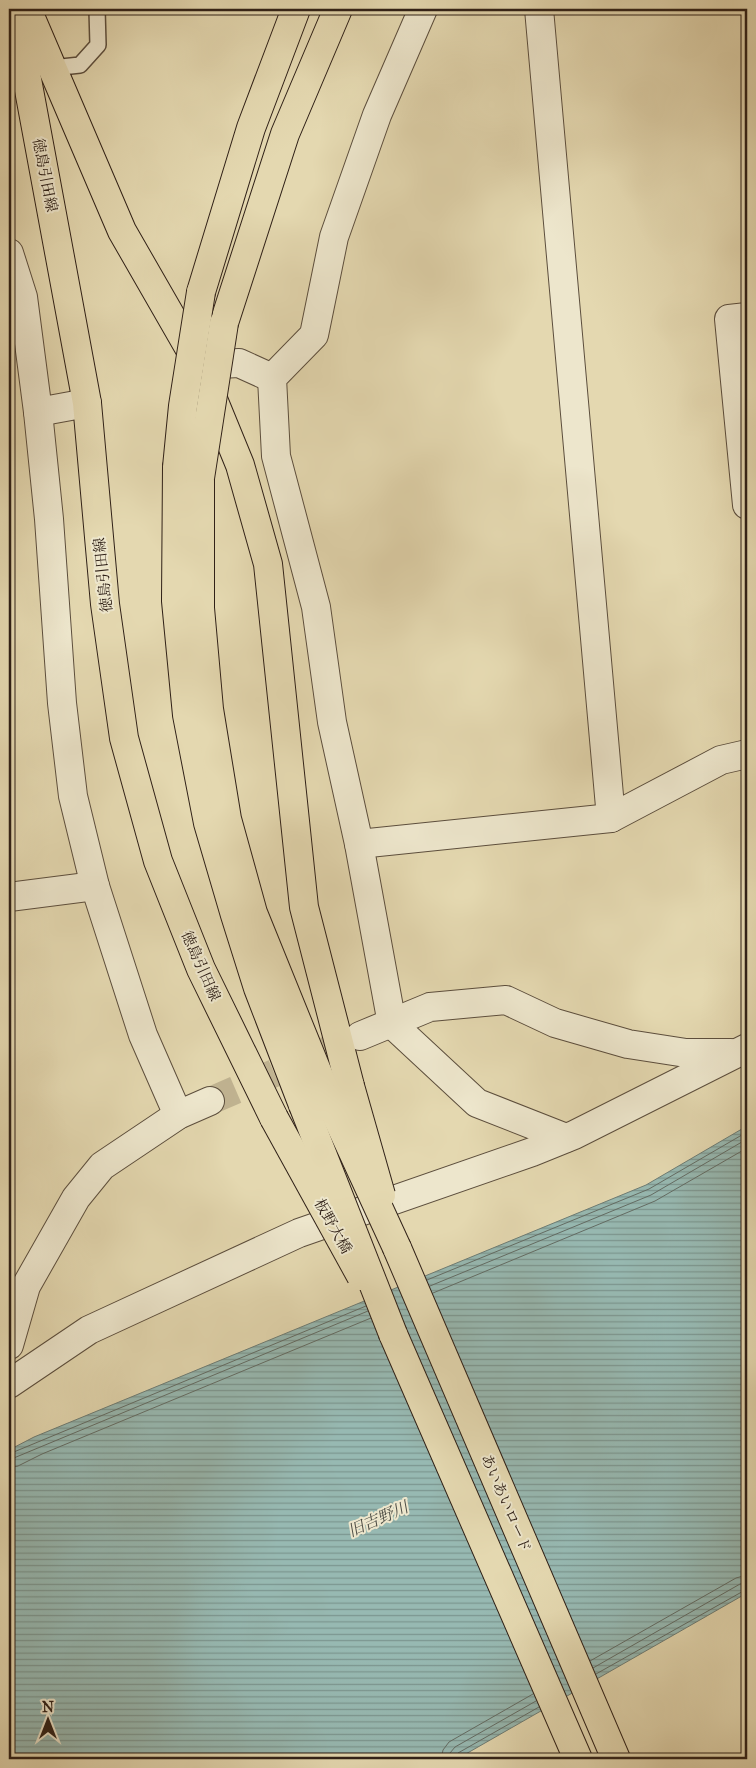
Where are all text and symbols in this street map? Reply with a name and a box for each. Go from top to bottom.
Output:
street label: 徳島引田線 [29,136,61,214]
street label: 徳島引田線 [90,537,116,613]
street label: 徳島引田線 [178,928,224,1004]
street label: 板野大橋 [311,1195,355,1257]
street label: あいあいロード [477,1451,535,1555]
water label: 旧吉野川 [345,1496,413,1541]
north arrow [22,1696,72,1746]
text: N [42,1699,54,1716]

